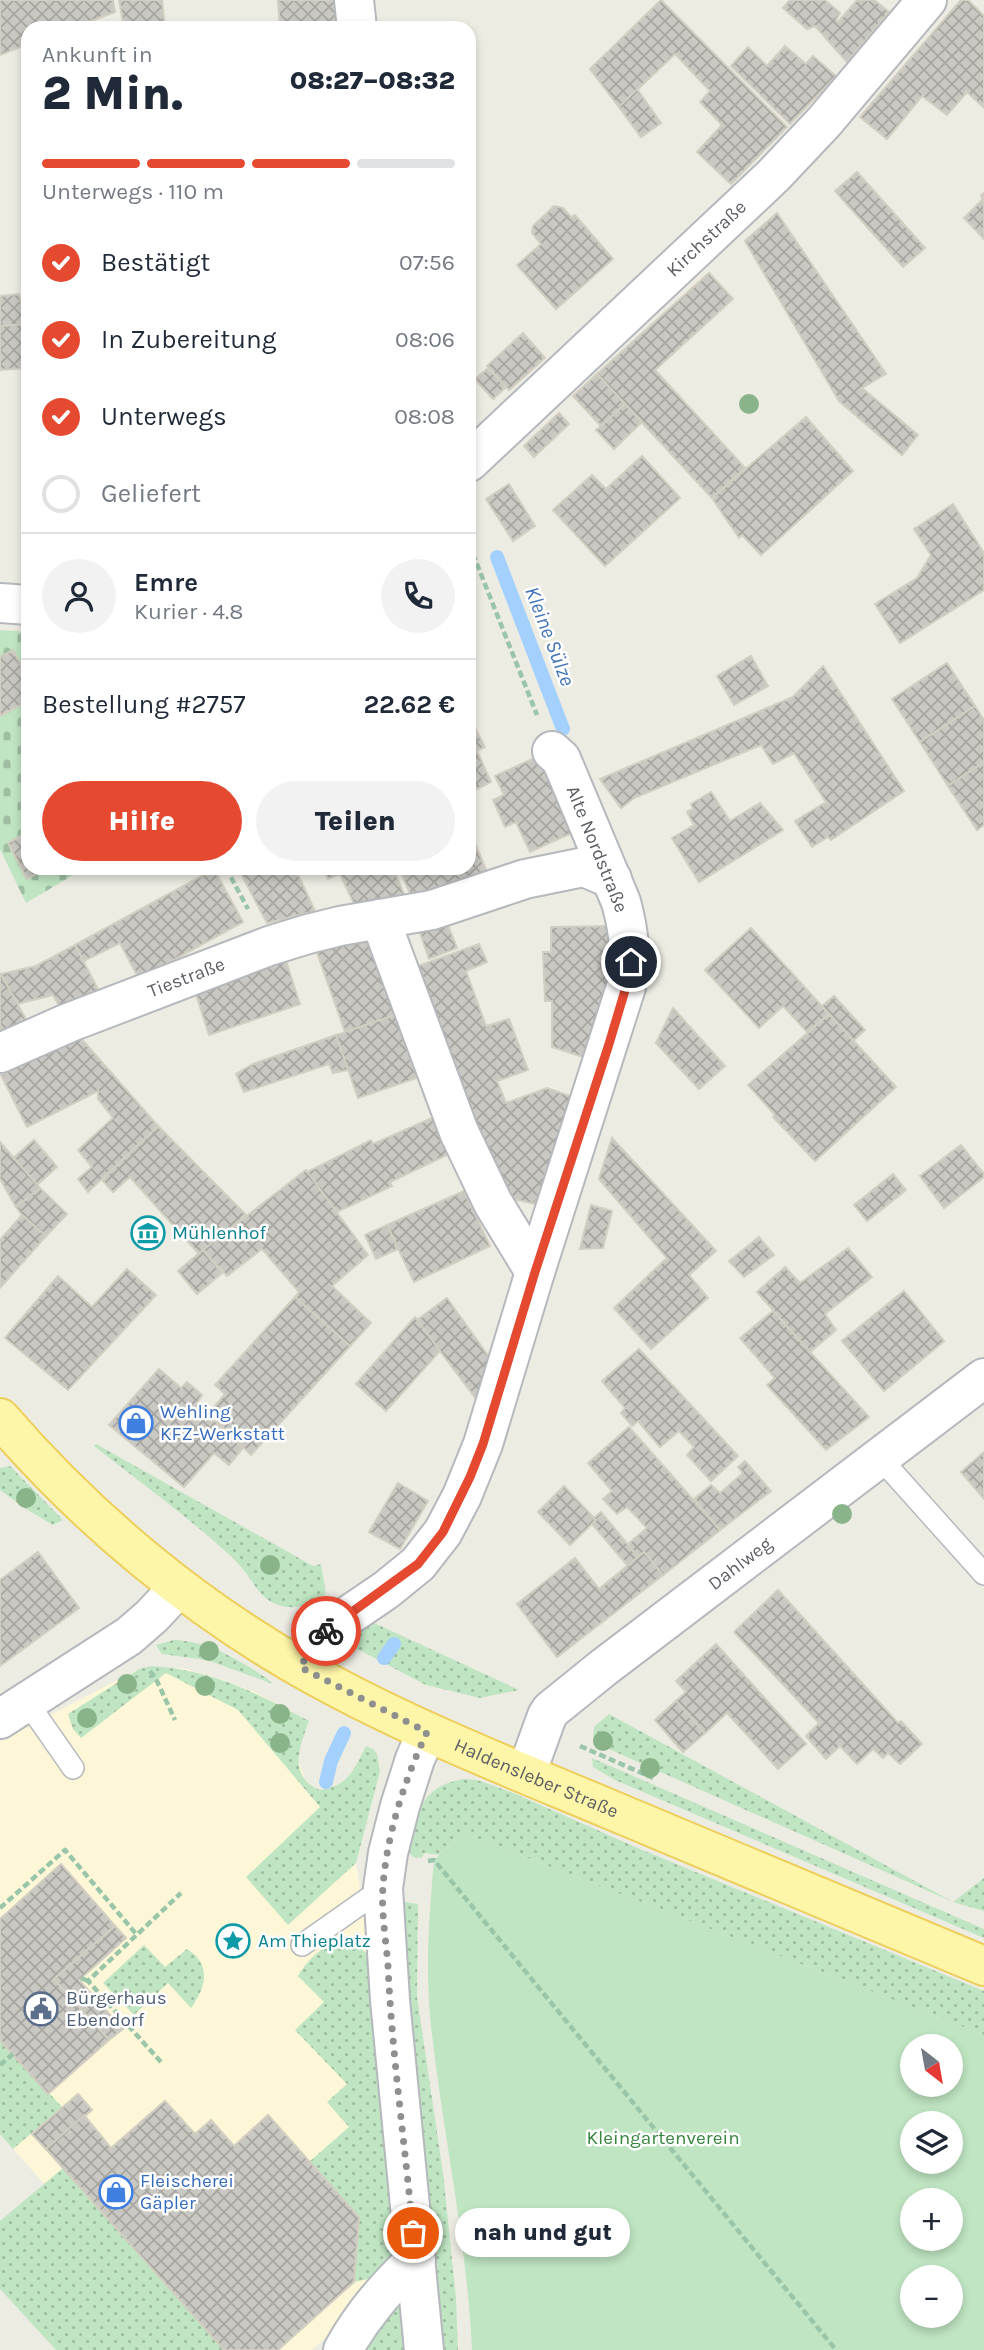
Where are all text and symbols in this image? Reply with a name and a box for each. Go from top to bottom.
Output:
text: Ankunft in [42,41,153,68]
text: 08:27–08:32 [290,65,455,96]
text: 2 Min. [42,67,183,121]
text: Unterwegs · 110 m [42,178,224,205]
street label: Kirchstraße [662,196,751,281]
icon: check [42,244,80,282]
text: Bestätigt [101,247,210,278]
text: 07:56 [399,249,455,276]
icon: check [42,321,80,359]
text: In Zubereitung [101,324,276,355]
text: 08:06 [395,326,455,353]
icon: check [42,398,80,436]
text: Unterwegs [101,401,227,432]
text: 08:08 [394,403,455,430]
text: Geliefert [101,478,201,509]
button: person [42,559,116,633]
button: phone [381,559,455,633]
text: Emre [134,567,198,598]
water label: Kleine Sülze [520,583,580,689]
text: Kurier · 4.8 [134,598,243,625]
text: Bestellung #2757 [42,689,246,720]
text: 22.62 € [363,689,455,720]
button: Hilfe [42,781,242,861]
button: Teilen [256,781,455,861]
street label: Alte Nordstraße [562,782,632,916]
pin [601,932,661,992]
icon: home [612,943,650,981]
street label: Tiestraße [145,953,228,1002]
museum icon: Mühlenhof [129,1214,167,1252]
place label: Mühlenhof [172,1222,266,1244]
place label: Wehling KFZ-Werkstatt [160,1401,285,1445]
shop icon: Wehling KFZ-Werkstatt [117,1404,155,1442]
street label: Dahlweg [704,1532,776,1595]
courier [291,1596,361,1666]
icon: bike [307,1612,345,1650]
street label: Haldensleber Straße [451,1734,622,1823]
place icon: Am Thieplatz [214,1922,252,1960]
place label: Am Thieplatz [258,1930,371,1952]
place label: Bürgerhaus Ebendorf [66,1987,167,2031]
public building icon: Bürgerhaus Ebendorf [22,1990,60,2028]
north arrow [900,2034,962,2096]
map controls [900,2034,963,2328]
button: layers [900,2111,963,2174]
park label: Kleingartenverein [586,2127,740,2149]
place label: Fleischerei Gäpler [140,2170,234,2214]
shop icon: Fleischerei Gäpler [97,2173,135,2211]
button: + [900,2188,963,2251]
pin [383,2203,443,2263]
callout: nah und gut [455,2208,630,2258]
icon: bag [394,2214,432,2252]
text: nah und gut [473,2219,612,2246]
button: − [900,2265,963,2328]

